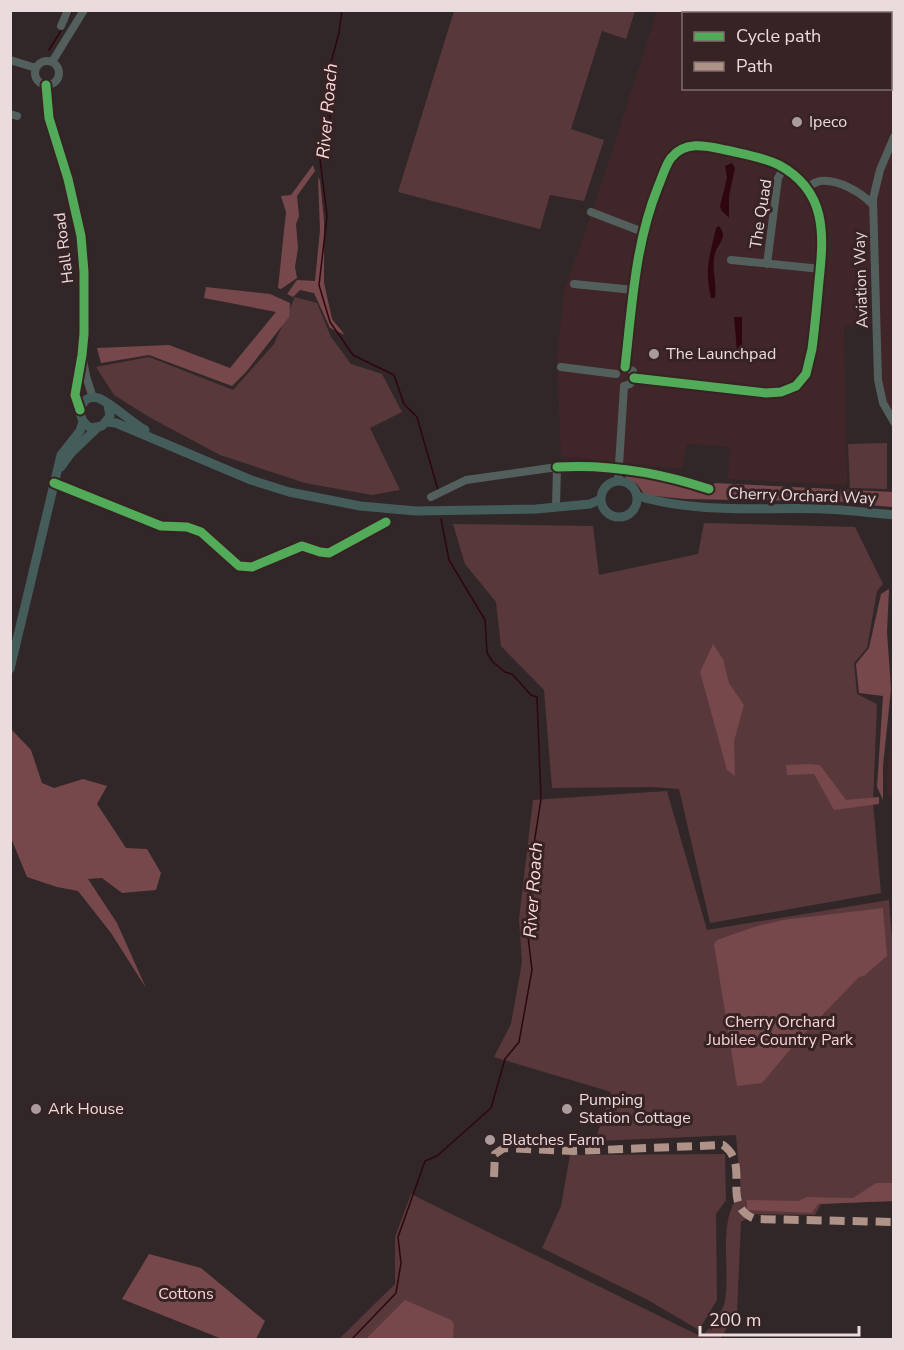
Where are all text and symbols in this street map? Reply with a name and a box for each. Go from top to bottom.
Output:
legend [682,12,892,90]
text: Cycle path [736,24,821,48]
text: Path [736,54,773,78]
water label: River Roach [311,62,343,160]
place label: Ipeco [809,111,847,133]
marker: Ipeco [790,115,804,129]
street label: The Quad [745,178,777,250]
street label: Hall Road [49,211,79,285]
street label: Aviation Way [848,231,874,329]
place label: The Launchpad [666,343,776,365]
marker: The Launchpad [647,347,661,361]
street label: Cherry Orchard Way [728,482,877,510]
water label: River Roach [518,841,548,939]
park label: Cherry Orchard Jubilee Country Park [706,1011,854,1051]
place label: Pumping Station Cottage [579,1089,691,1129]
place label: Ark House [48,1098,124,1120]
marker: Ark House [29,1102,43,1116]
marker: Pumping Station Cottage [560,1102,574,1116]
place label: Blatches Farm [502,1129,605,1151]
marker: Blatches Farm [483,1133,497,1147]
park label: Cottons [158,1283,214,1305]
scale bar [700,1299,859,1337]
text: 200 m [709,1308,761,1332]

